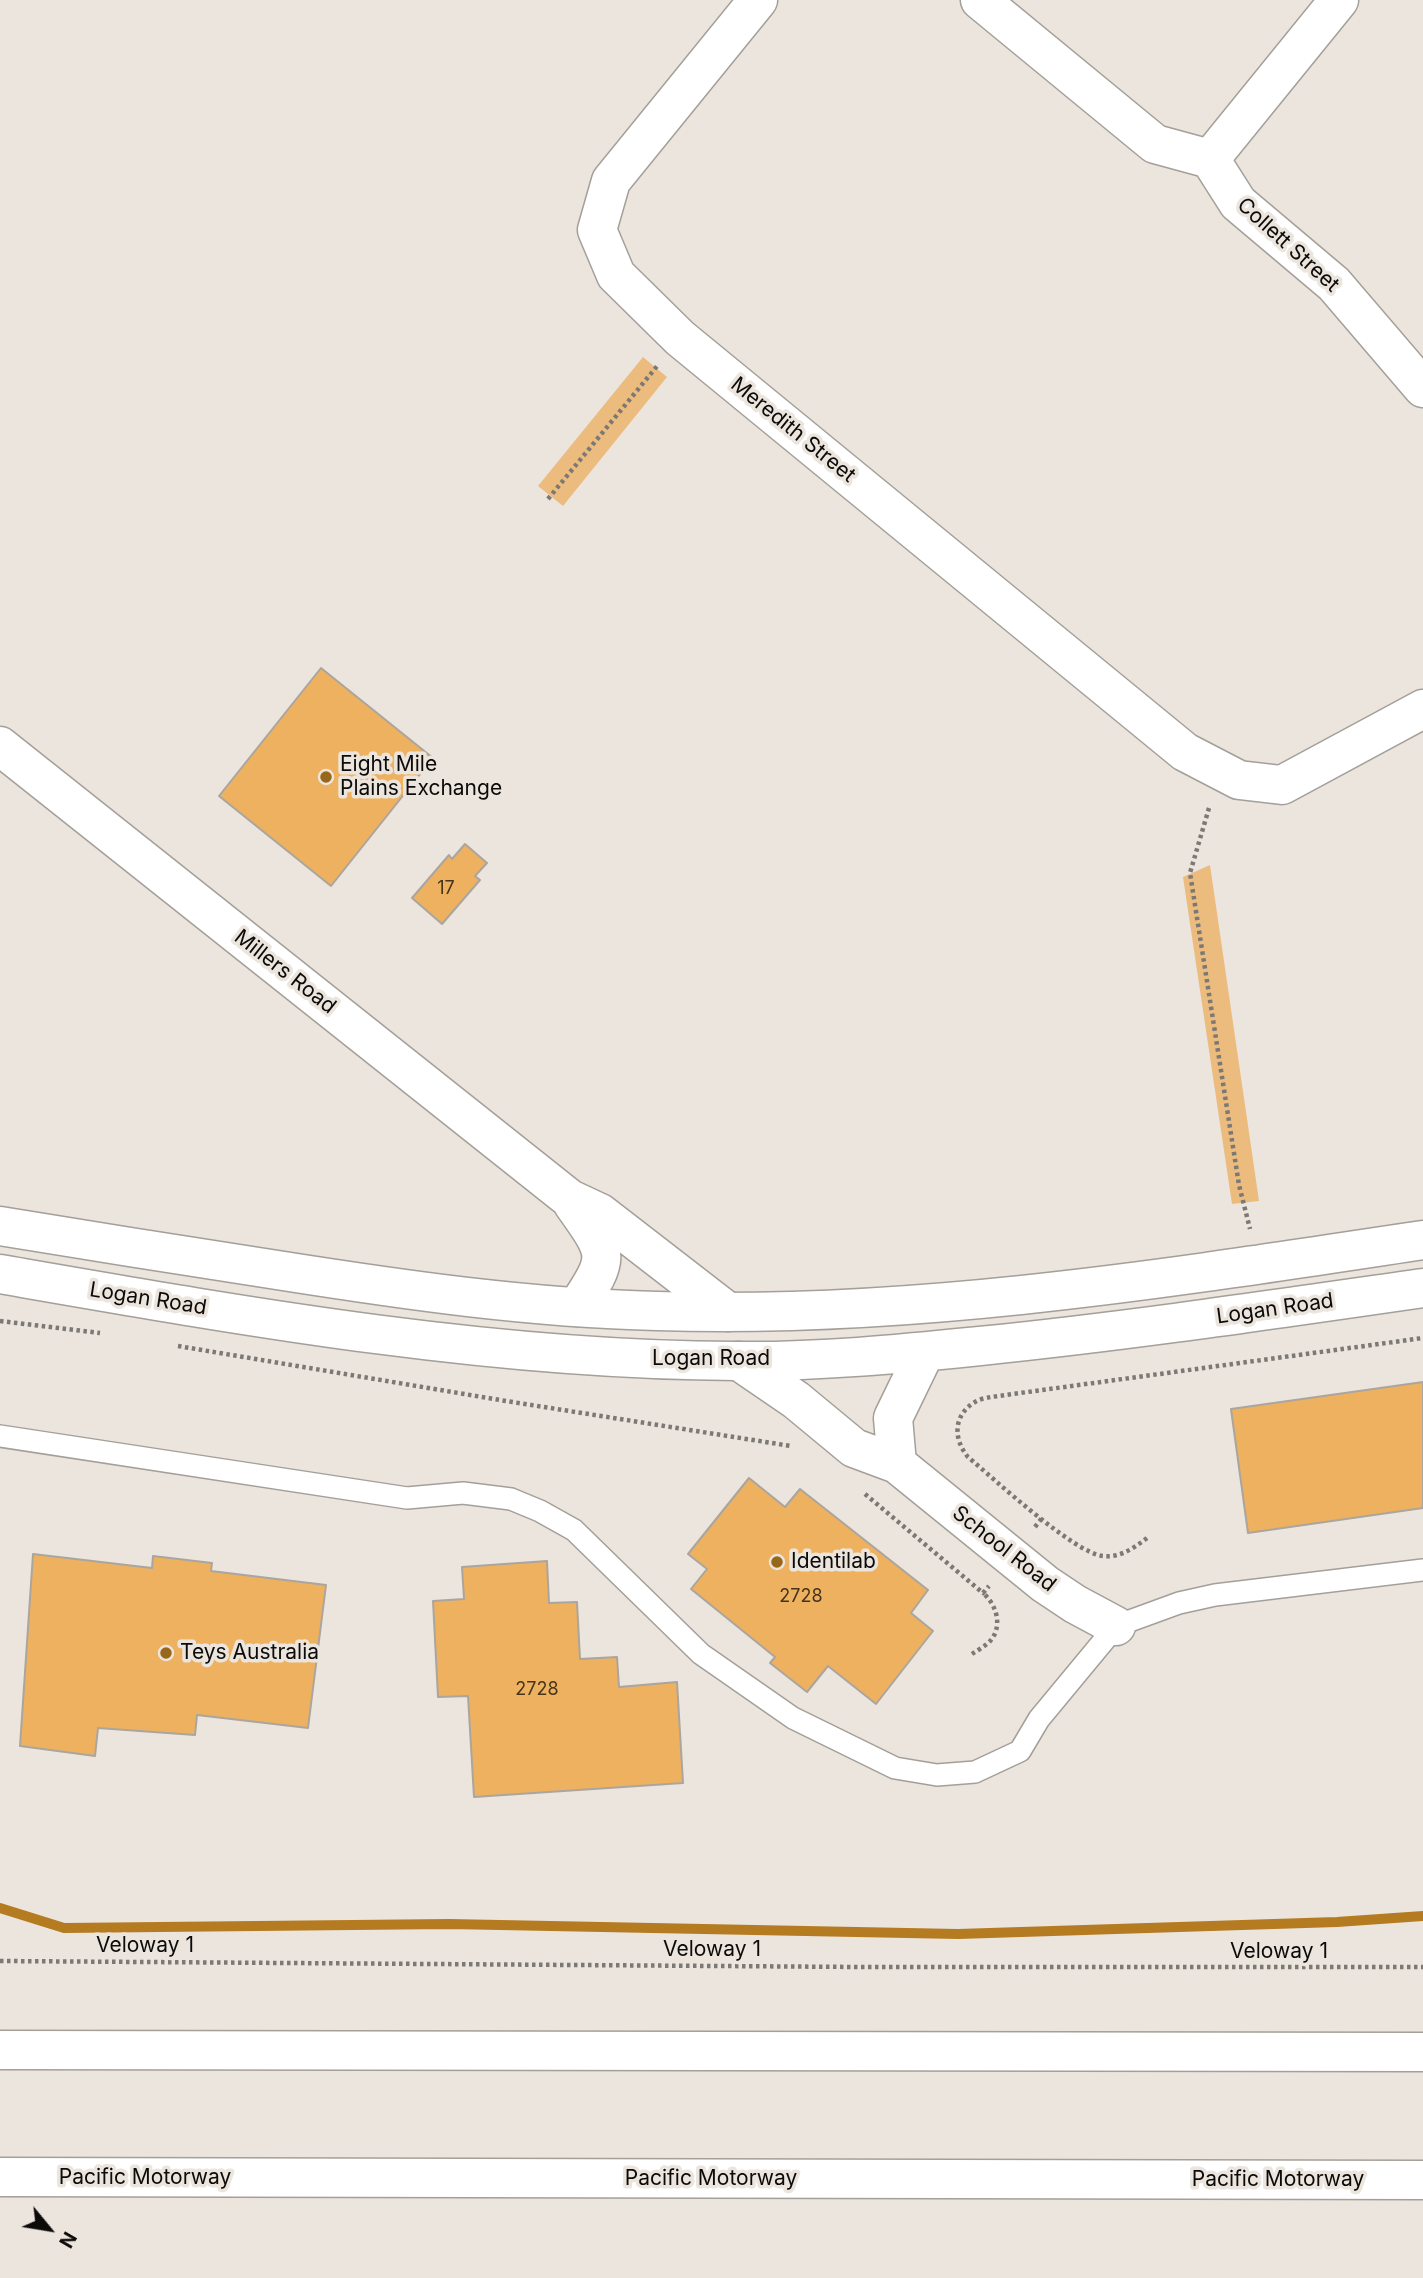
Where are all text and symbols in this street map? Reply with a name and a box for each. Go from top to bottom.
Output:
street label: Collett Street [1232,193,1344,297]
street label: Meredith Street [725,372,861,488]
place label: Eight Mile Plains Exchange [340,752,502,802]
marker: Eight Mile Plains Exchange [318,769,334,785]
house number: 17 [437,878,455,900]
street label: Millers Road [229,925,341,1019]
street label: Logan Road [88,1277,208,1321]
street label: Logan Road [1215,1288,1335,1330]
street label: Logan Road [652,1346,770,1372]
street label: School Road [947,1501,1061,1597]
place label: Identilab [791,1549,876,1575]
marker: Identilab [769,1554,785,1570]
house number: 2728 [779,1586,823,1608]
place label: Teys Australia [180,1640,319,1666]
marker: Teys Australia [158,1645,174,1661]
house number: 2728 [515,1679,559,1701]
street label: Veloway 1 [96,1933,194,1959]
street label: Veloway 1 [663,1937,761,1963]
street label: Veloway 1 [1230,1939,1328,1965]
street label: Pacific Motorway [59,2165,231,2191]
street label: Pacific Motorway [625,2166,797,2192]
street label: Pacific Motorway [1192,2167,1364,2193]
north arrow [14,2194,84,2264]
text: N [54,2228,81,2252]

